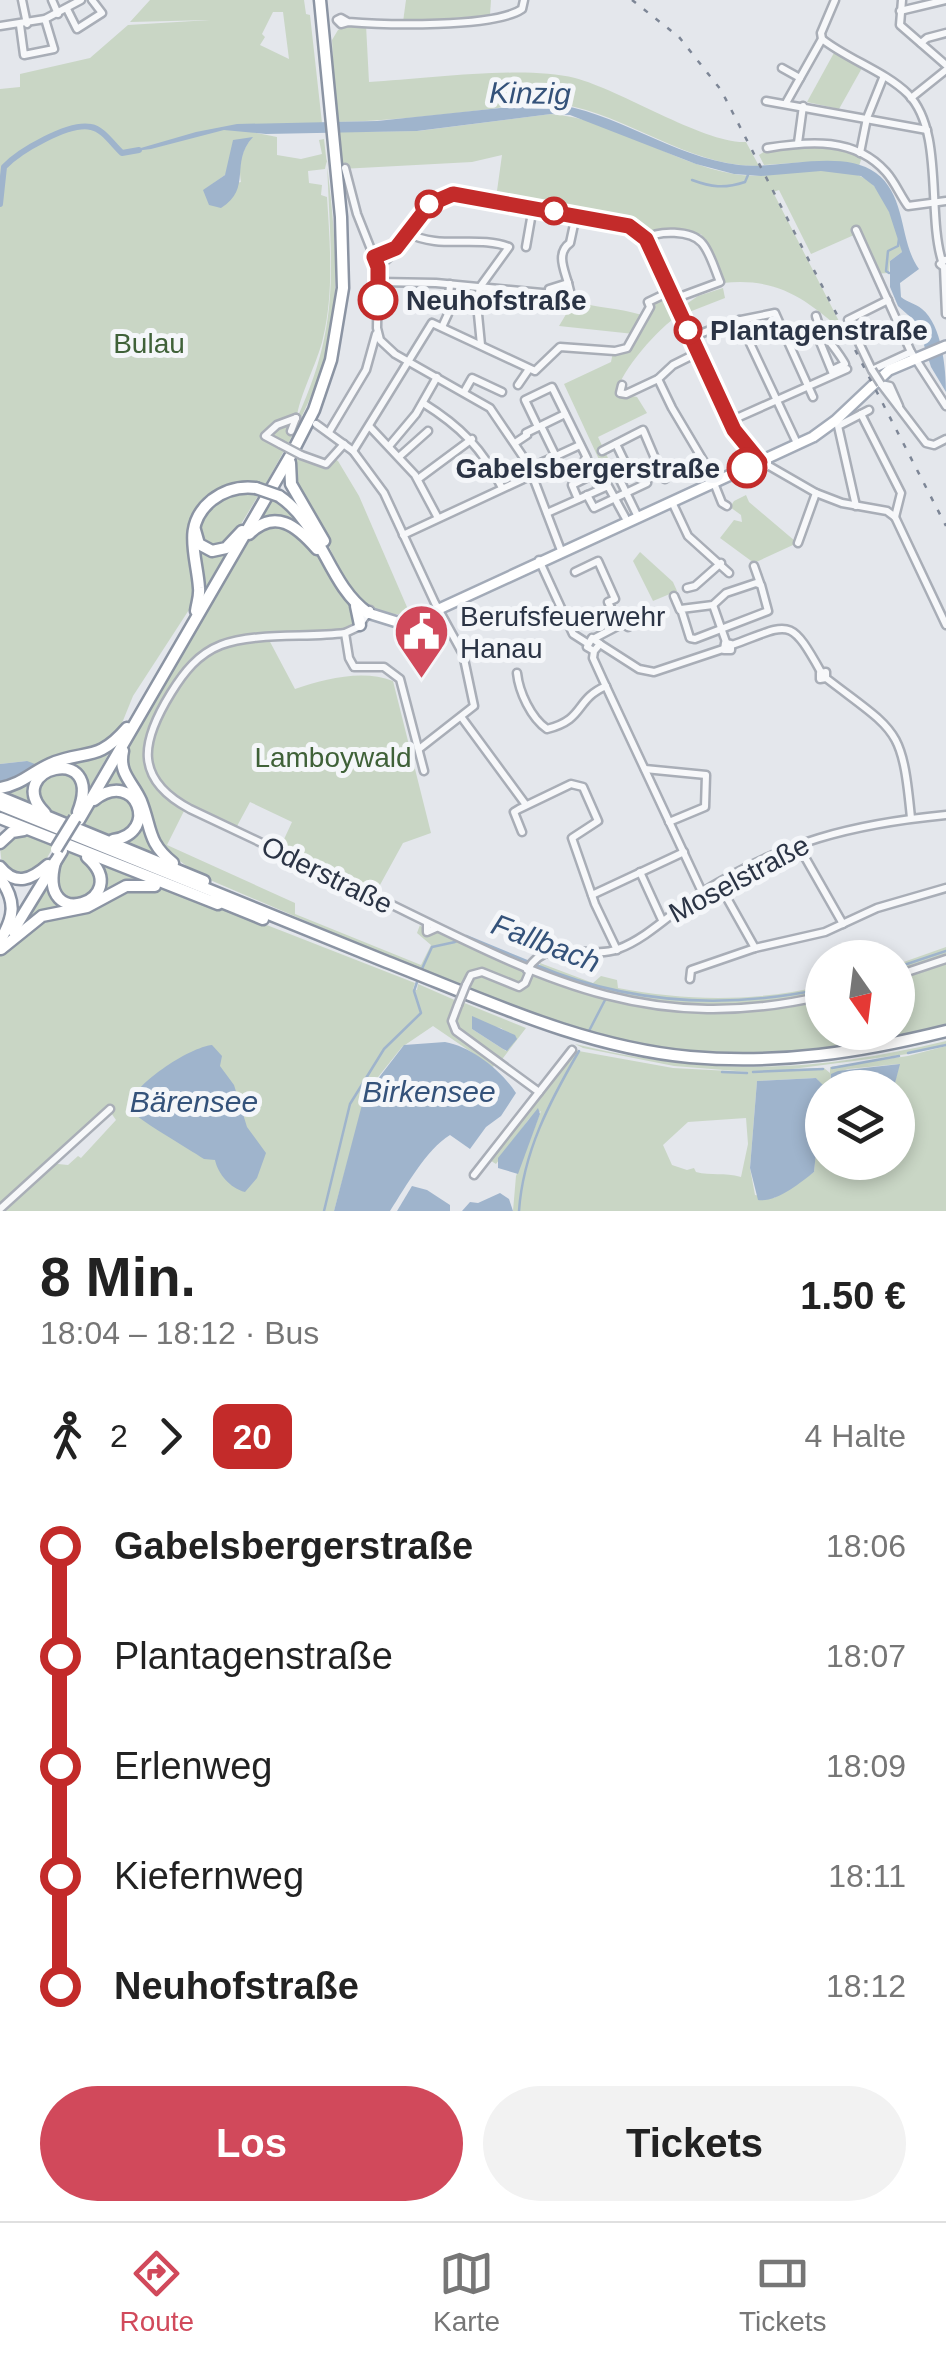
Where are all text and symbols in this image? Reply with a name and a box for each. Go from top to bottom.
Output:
water label: Kinzig [489,76,571,110]
unlabelled marker [416,191,442,217]
unlabelled marker [541,198,567,224]
marker: Neuhofstraße [359,281,397,319]
place label: Neuhofstraße [406,285,586,316]
place label: Plantagenstraße [710,315,928,346]
marker: Plantagenstraße [675,317,701,343]
park label: Bulau [113,328,185,359]
marker: Gabelsbergerstraße [728,449,766,487]
place label: Gabelsbergerstraße [455,453,720,484]
place label: Berufsfeuerwehr Hanau [460,601,665,664]
public building icon: Berufsfeuerwehr Hanau [391,602,451,681]
park label: Lamboywald [254,742,412,773]
street label: Moselstraße [664,829,814,929]
street label: Oderstraße [257,830,397,920]
water label: Fallbach [487,907,605,979]
north arrow [805,940,915,1050]
map controls [805,940,915,1180]
button: layers [805,1070,915,1180]
water label: Birkensee [362,1075,496,1108]
water label: Bärensee [130,1085,258,1118]
text: 8 Min. [40,1246,196,1308]
text: 1.50 € [800,1275,906,1317]
text: 18:04 – 18:12 · Bus [40,1315,319,1351]
icon: walk [40,1409,95,1464]
icon: forward [143,1409,198,1464]
text: 20 [233,1417,272,1456]
text: 2 [110,1418,128,1454]
text: 4 Halte [805,1418,906,1454]
text: Gabelsbergerstraße [114,1525,473,1567]
text: 18:06 [826,1528,906,1564]
text: Plantagenstraße [114,1635,393,1677]
text: 18:07 [826,1638,906,1674]
text: Erlenweg [114,1745,272,1787]
text: 18:09 [826,1748,906,1784]
text: Kiefernweg [114,1855,304,1897]
text: 18:11 [828,1858,906,1894]
text: Neuhofstraße [114,1965,359,2007]
text: 18:12 [826,1968,906,2004]
button: Los [40,2086,463,2201]
button: Tickets [483,2086,906,2201]
tab: Route [119,2246,194,2338]
tab: Karte [433,2246,500,2338]
tab: Tickets [739,2246,827,2338]

